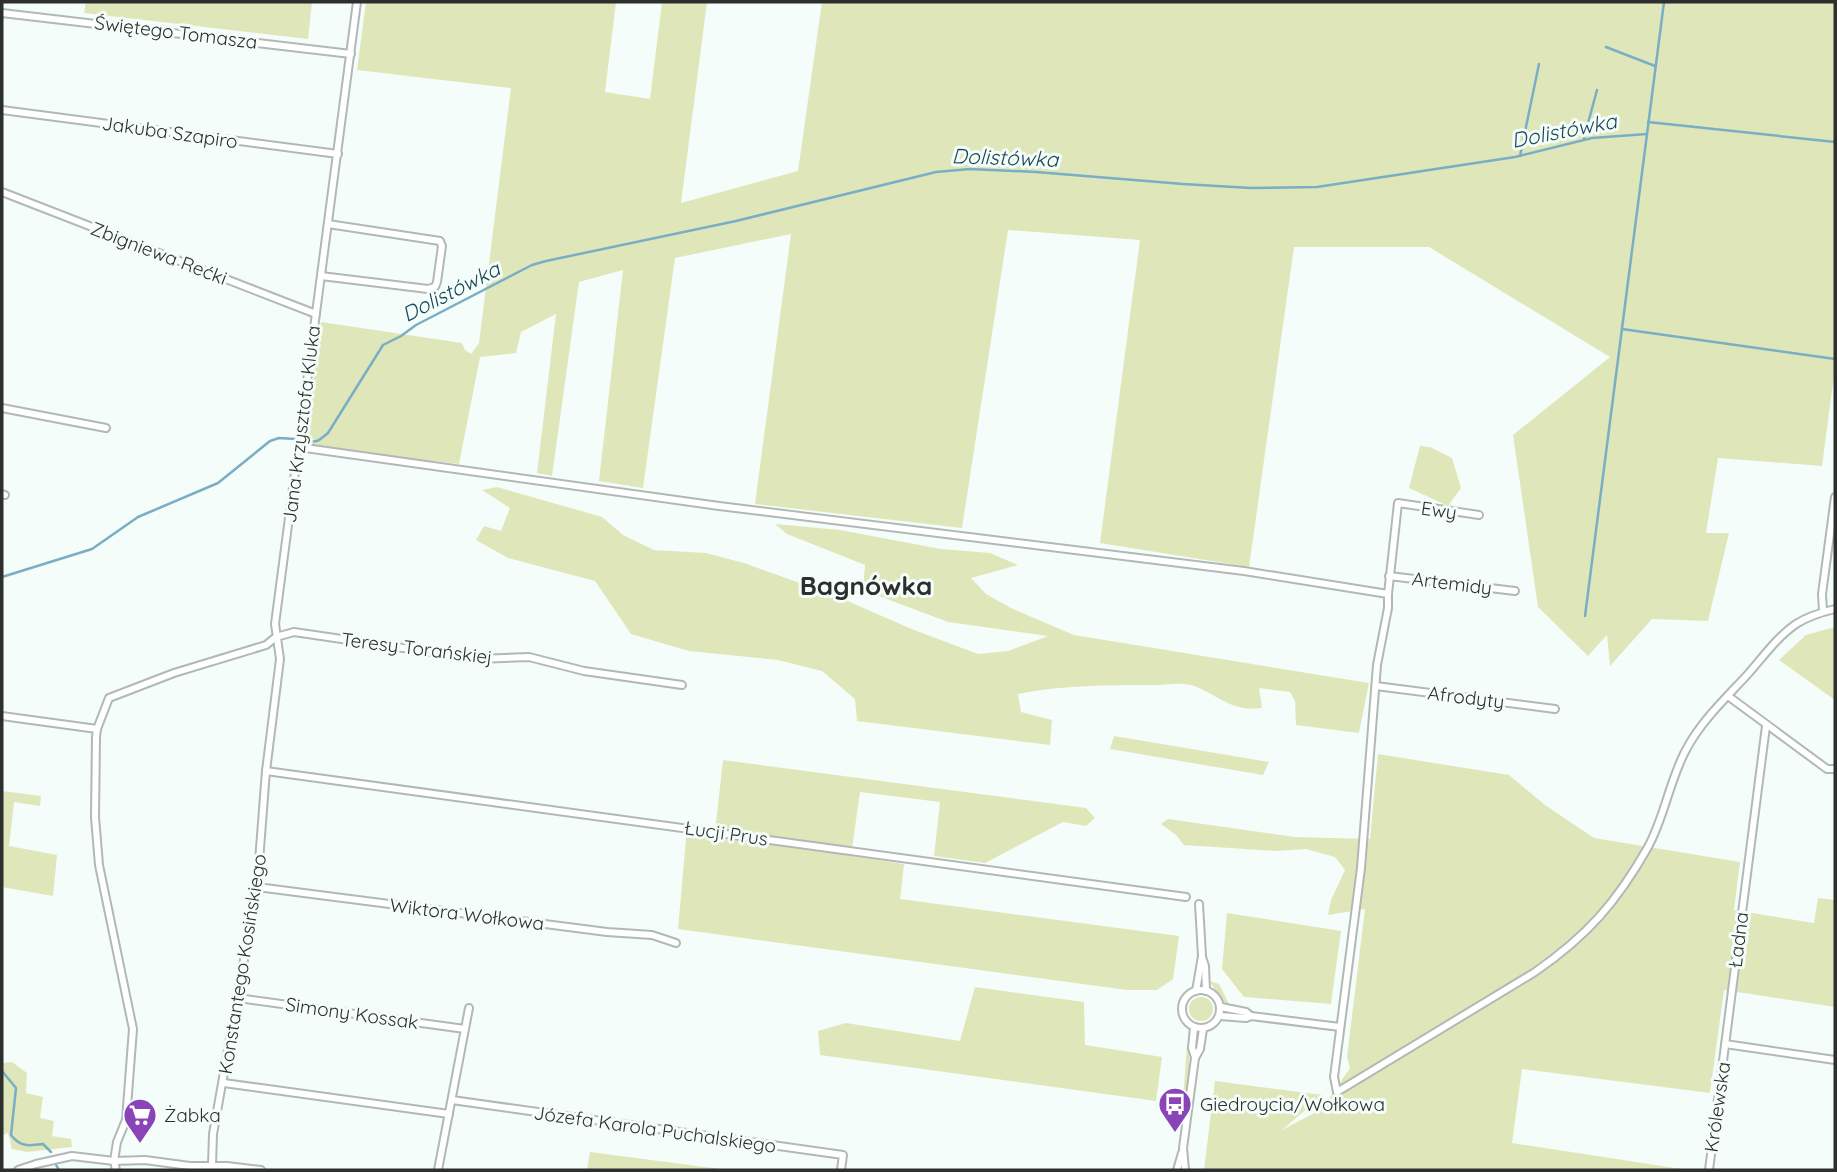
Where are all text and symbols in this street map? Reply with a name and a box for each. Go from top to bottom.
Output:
street label: Świętego Tomasza [93,10,259,54]
water label: Dolistówka [1509,107,1620,153]
street label: Jakuba Szapiro [101,111,239,153]
water label: Dolistówka [951,142,1060,172]
street label: Zbigniewa Rećki [87,216,231,290]
water label: Dolistówka [397,255,505,327]
street label: Jana Krzysztofa Kluka [277,324,325,524]
street label: Ewy [1420,496,1458,524]
street label: Artemidy [1411,566,1493,600]
district label: Bagnówka [800,569,932,602]
street label: Teresy Torańskiej [340,627,494,669]
street label: Afrodyty [1426,680,1506,714]
street label: Łucji Prus [683,815,770,851]
street label: Konstantego Kosińskiego [213,852,271,1076]
street label: Wiktora Wołkowa [388,893,546,935]
street label: Ładna [1723,910,1753,970]
street label: Simony Kossak [284,992,420,1034]
street label: Królewska [1699,1060,1735,1154]
bus stop icon: Giedroycia/Wołkowa [1156,1085,1194,1134]
place label: Giedroycia/Wołkowa [1200,1092,1385,1116]
supermarket icon: Żabka [121,1096,159,1145]
street label: Józefa Karola Puchalskiego [532,1100,778,1158]
place label: Żabka [164,1103,221,1127]

